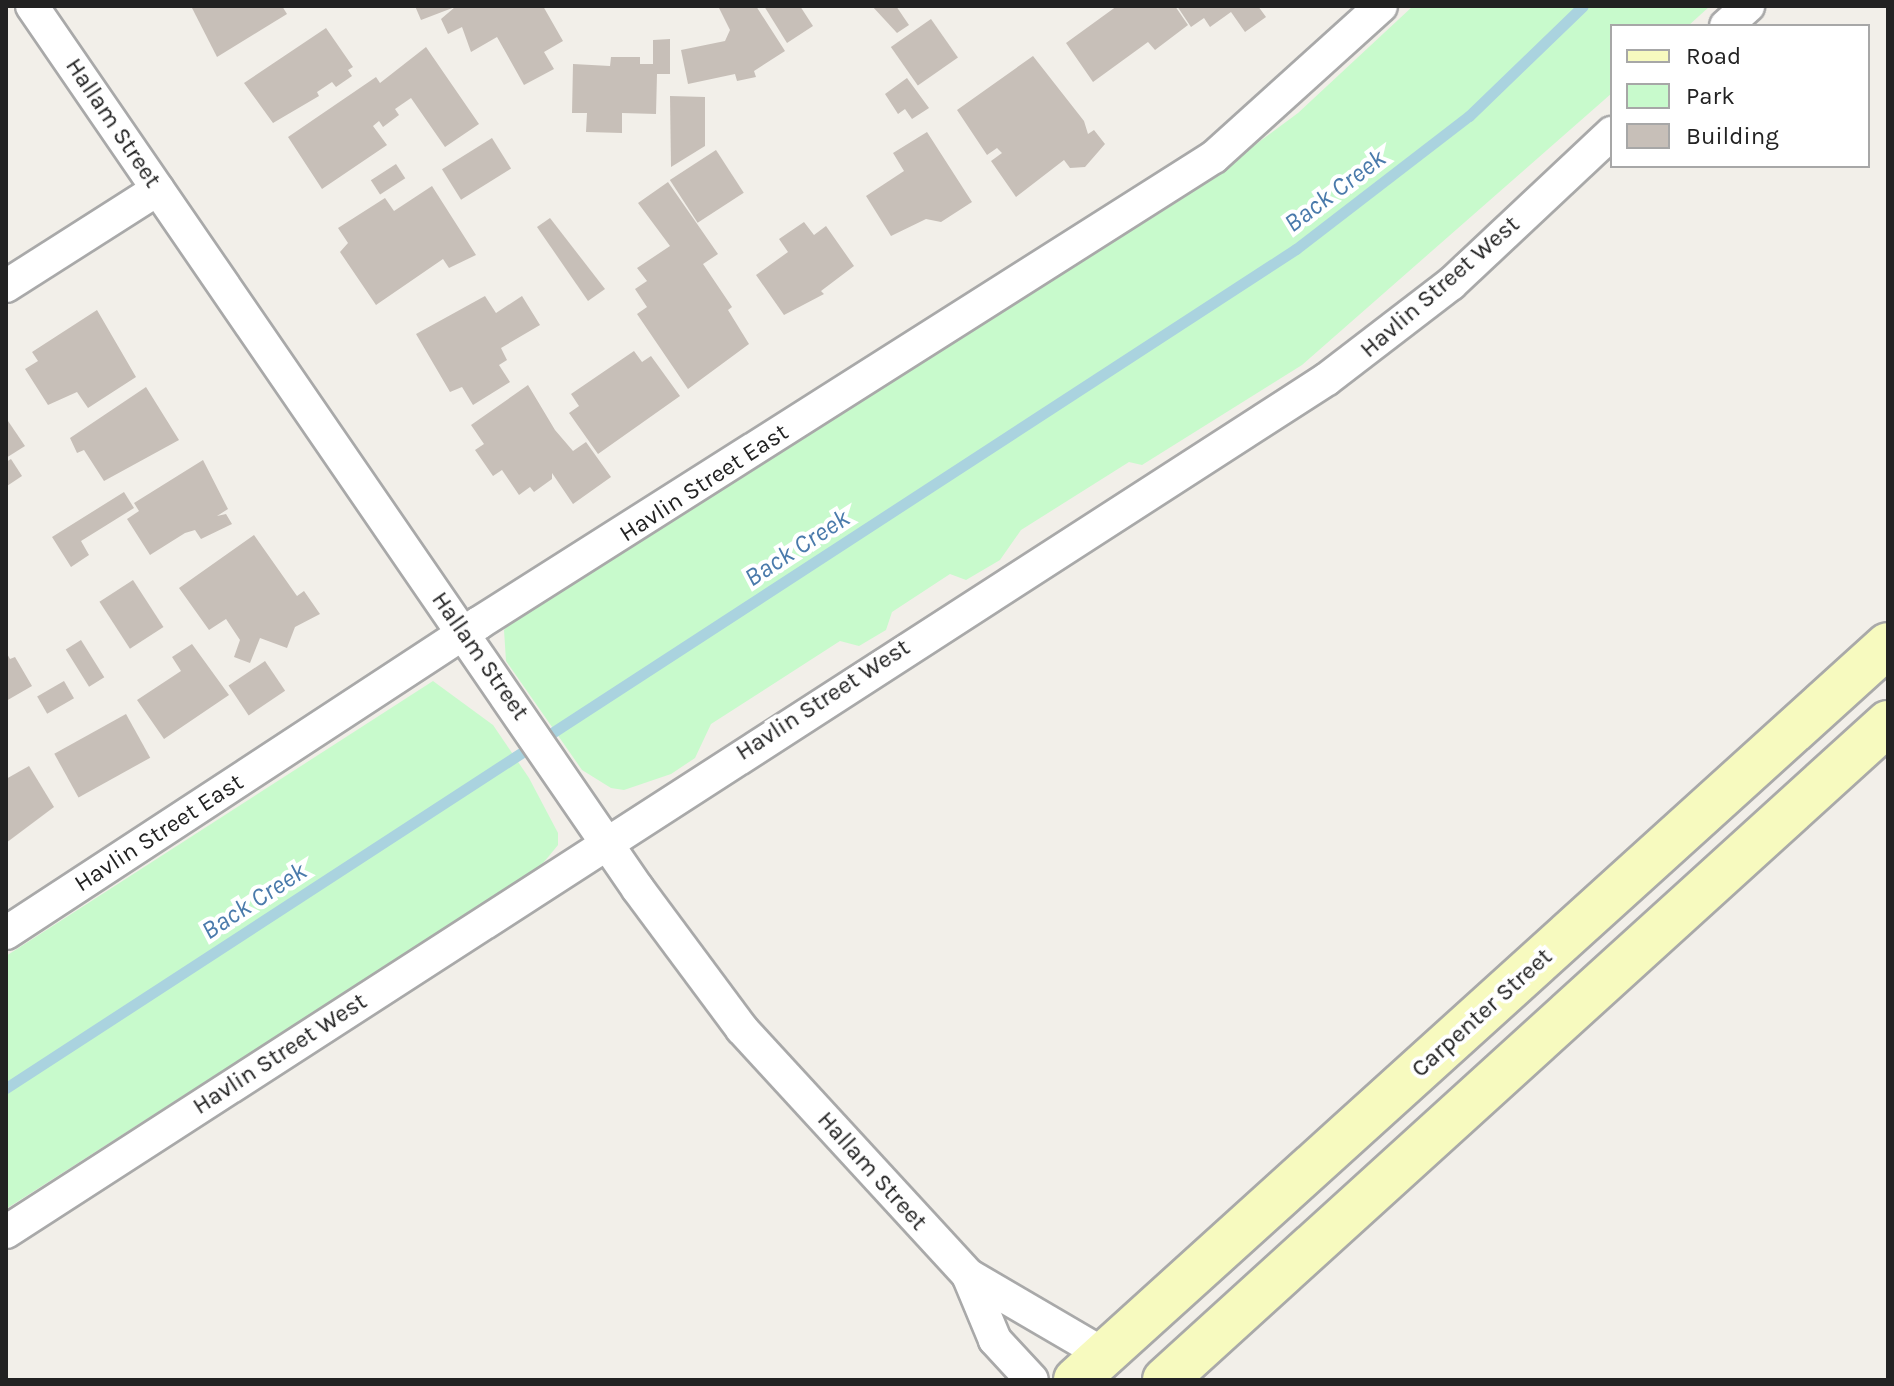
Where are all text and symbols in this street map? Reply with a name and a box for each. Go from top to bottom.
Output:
legend [1610,24,1870,168]
text: Road [1686,42,1741,70]
street label: Hallam Street [59,53,167,193]
text: Park [1686,82,1735,110]
text: Building [1686,122,1779,150]
water label: Back Creek [1278,143,1392,239]
street label: Havlin Street West [1354,210,1526,364]
street label: Havlin Street East [614,418,794,548]
water label: Back Creek [739,503,855,593]
street label: Hallam Street [425,586,535,726]
street label: Havlin Street West [731,633,915,767]
street label: Havlin Street East [69,768,249,898]
water label: Back Creek [196,856,312,946]
street label: Carpenter Street [1406,942,1558,1084]
street label: Havlin Street West [188,987,372,1121]
street label: Hallam Street [811,1106,933,1236]

